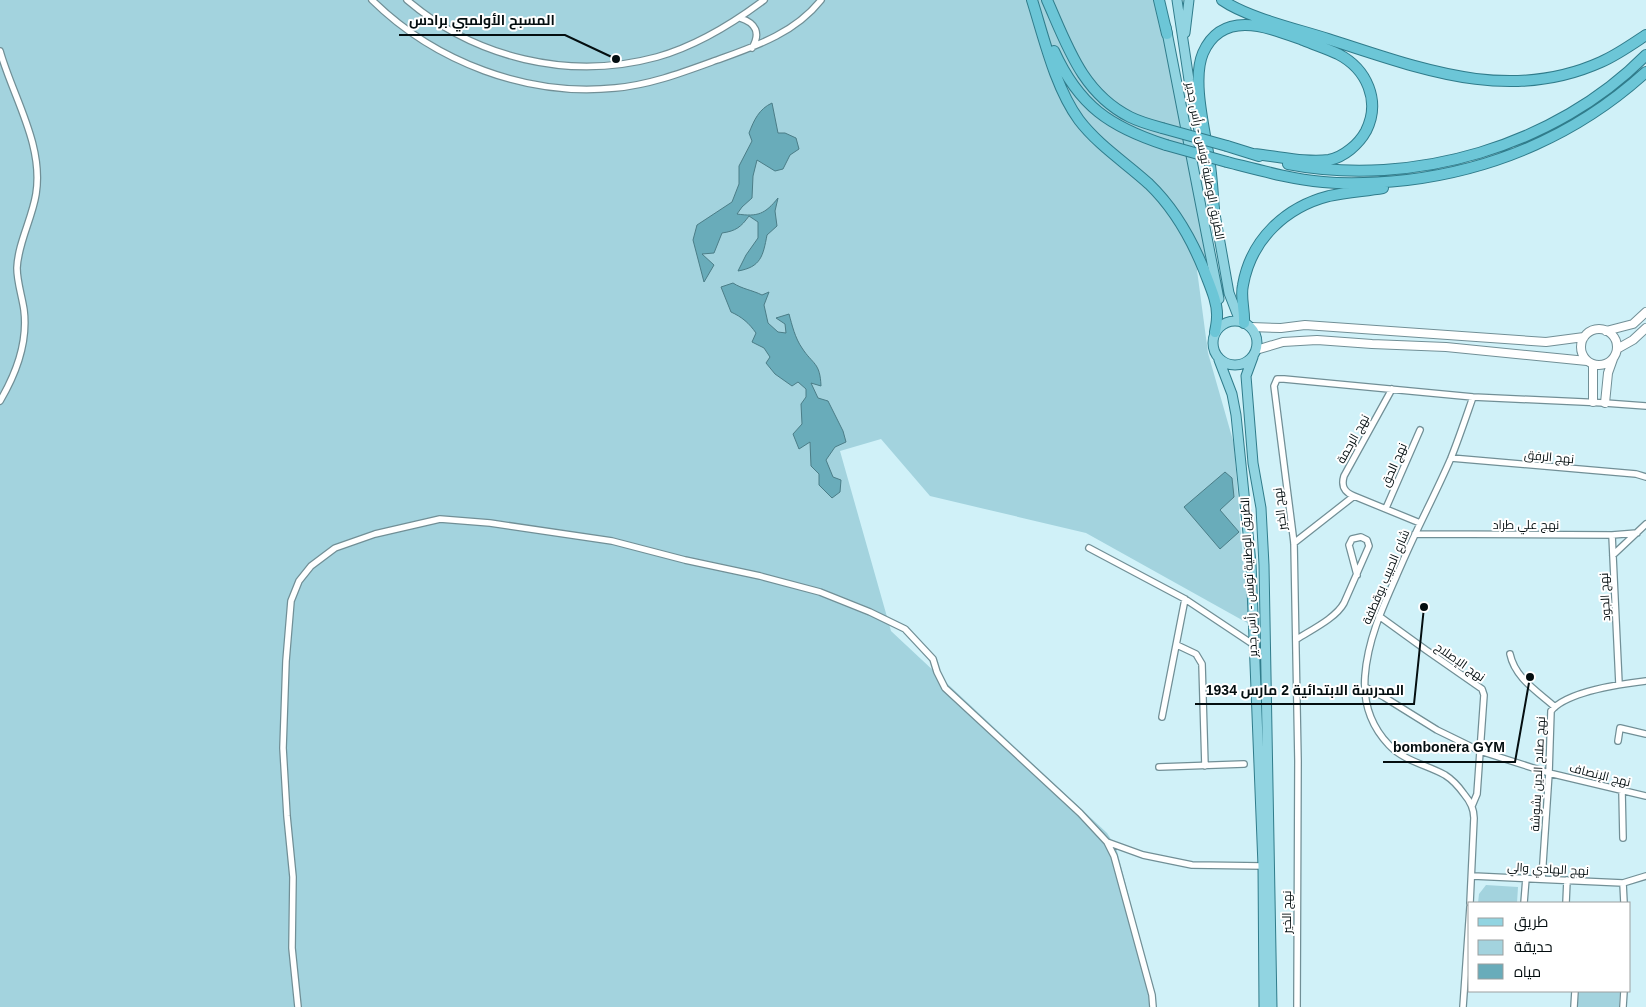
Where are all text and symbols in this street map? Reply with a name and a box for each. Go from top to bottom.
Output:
callout: المسبح الأولمبي برادس [399,6,565,35]
text: المسبح الأولمبي برادس [409,12,555,32]
street label: الطريق الوطنية تونس - رأس جدير [1183,80,1228,241]
street label: نهج الرحمة [1334,412,1373,466]
street label: نهج الحق [1378,441,1411,489]
street label: نهج الرفق [1523,448,1575,467]
street label: نهج الخير [1270,487,1291,532]
street label: الطريق الوطنية تونس - رأس جدير [1237,497,1260,658]
street label: نهج علي طراد [1493,518,1559,535]
street label: شارع الحبيب بوقطفة [1360,527,1413,627]
street label: نهج الجود [1597,572,1614,622]
street label: نهج الإصلاح [1432,640,1488,685]
callout: المدرسة الابتدائية 2 مارس 1934 [1195,675,1414,704]
text: المدرسة الابتدائية 2 مارس 1934 [1206,682,1404,699]
street label: نهج صلاح الدين بشوشة [1528,716,1549,832]
callout: bombonera GYM [1383,733,1515,762]
text: bombonera GYM [1393,739,1505,755]
street label: نهج الإنصاف [1568,761,1632,790]
street label: نهج الهادي والي [1507,860,1589,881]
street label: نهج الخير [1280,891,1295,934]
legend [1468,902,1631,992]
text: طريق [1514,913,1548,932]
text: حديقة [1514,938,1553,955]
text: مياه [1514,963,1541,980]

